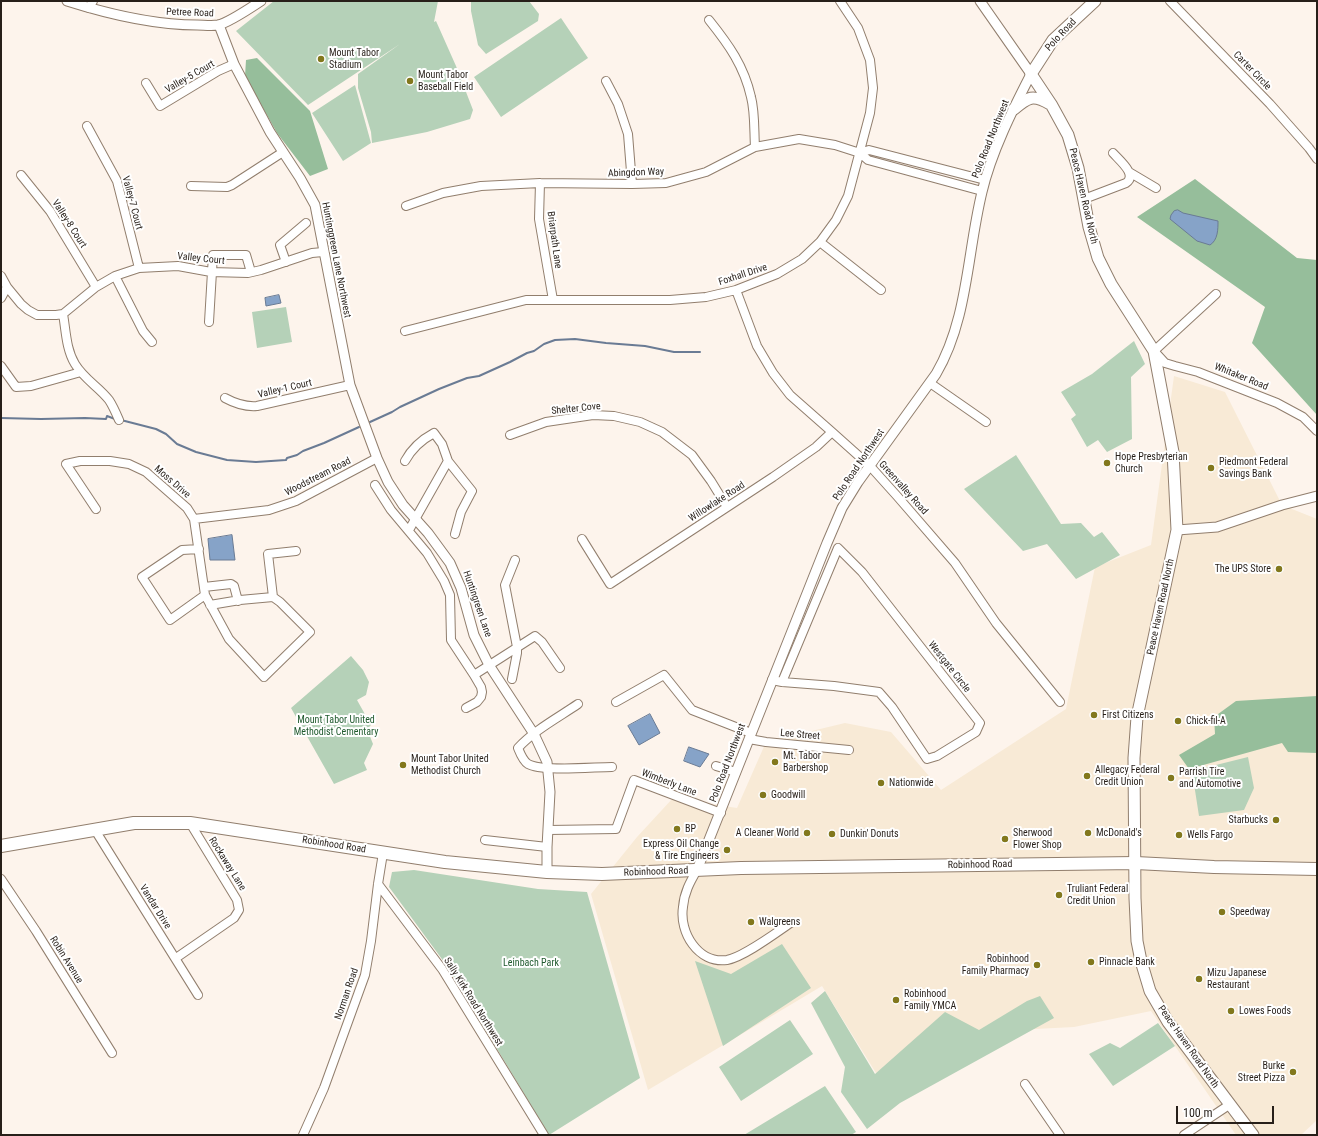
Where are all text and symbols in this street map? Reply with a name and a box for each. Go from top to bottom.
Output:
street label: Petree Road [166,6,214,20]
street label: Polo Road [1043,16,1079,54]
place label: Mount Tabor Stadium [329,47,379,70]
street label: Carter Circle [1231,49,1273,93]
marker: Mount Tabor Stadium [316,54,326,64]
street label: Valley-5 Court [163,58,217,96]
place label: Mount Tabor Baseball Field [418,69,473,92]
marker: Mount Tabor Baseball Field [405,76,415,86]
street label: Polo Road Northwest [970,98,1012,180]
street label: Peace Haven Road North [1066,147,1100,245]
street label: Abingdon Way [608,166,664,180]
street label: Valley-7 Court [119,175,145,231]
street label: Valley-8 Court [49,198,89,250]
street label: Huntinggreen Lane Northwest [319,201,353,319]
street label: Briarpath Lane [544,211,564,269]
street label: Valley Court [177,251,225,267]
street label: Foxhall Drive [717,261,769,289]
street label: Whitaker Road [1212,361,1270,393]
street label: Valley-1 Court [257,377,313,401]
street label: Shelter Cove [551,400,601,418]
street label: Polo Road Northwest [831,427,887,503]
place label: Hope Presbyterian Church [1115,451,1188,474]
street label: Woodstream Road [283,455,353,499]
place label: Piedmont Federal Savings Bank [1219,456,1288,480]
marker: Hope Presbyterian Church [1102,458,1112,468]
street label: Greenvalley Road [876,459,930,517]
street label: Moss Drive [151,463,193,501]
marker: Piedmont Federal Savings Bank [1206,463,1216,473]
street label: Willowlake Road [687,479,747,525]
street label: Peace Haven Road North [1145,558,1177,656]
place label: The UPS Store [1215,563,1271,575]
marker: The UPS Store [1274,564,1284,574]
street label: Huntingreen Lane [460,569,494,639]
street label: Westgate Circle [925,639,973,695]
place label: First Citizens [1102,709,1154,721]
marker: First Citizens [1089,710,1099,720]
park label: Mount Tabor United Methodist Cementary [294,714,378,738]
place label: Chick-fil-A [1186,715,1226,727]
marker: Chick-fil-A [1173,716,1183,726]
street label: Polo Road Northwest [707,722,749,804]
street label: Lee Street [780,727,820,743]
place label: Mt. Tabor Barbershop [783,750,828,774]
place label: Mount Tabor United Methodist Church [411,753,489,776]
marker: Mt. Tabor Barbershop [770,757,780,767]
marker: Mount Tabor United Methodist Church [398,760,408,770]
place label: Allegacy Federal Credit Union [1095,764,1160,788]
place label: Parrish Tire and Automotive [1179,766,1241,790]
street label: Wimberly Lane [640,767,698,799]
marker: Allegacy Federal Credit Union [1082,771,1092,781]
marker: Parrish Tire and Automotive [1166,773,1176,783]
place label: Nationwide [889,777,934,789]
marker: Nationwide [876,778,886,788]
place label: Goodwill [771,789,805,801]
marker: Goodwill [758,790,768,800]
place label: Starbucks [1229,814,1268,826]
marker: Starbucks [1271,815,1281,825]
place label: BP [685,823,696,835]
marker: BP [672,824,682,834]
place label: A Cleaner World [736,827,799,839]
place label: Sherwood Flower Shop [1013,827,1062,850]
place label: McDonald's [1096,827,1142,839]
marker: A Cleaner World [802,828,812,838]
place label: Dunkin' Donuts [840,828,898,840]
marker: McDonald's [1083,828,1093,838]
marker: Dunkin' Donuts [827,829,837,839]
place label: Wells Fargo [1187,829,1233,841]
marker: Wells Fargo [1174,830,1184,840]
street label: Robinhood Road [301,834,367,856]
marker: Sherwood Flower Shop [1000,834,1010,844]
street label: Rockaway Lane [206,835,248,893]
place label: Express Oil Change & Tire Engineers [643,838,719,862]
marker: Express Oil Change & Tire Engineers [722,845,732,855]
street label: Robinhood Road [948,858,1012,872]
street label: Robinhood Road [624,865,688,879]
street label: Vandar Drive [137,883,173,931]
place label: Truliant Federal Credit Union [1067,883,1128,906]
marker: Truliant Federal Credit Union [1054,890,1064,900]
place label: Speedway [1230,906,1270,918]
marker: Speedway [1217,907,1227,917]
place label: Walgreens [759,916,800,928]
marker: Walgreens [746,917,756,927]
street label: Robin Avenue [47,934,85,986]
place label: Robinhood Family Pharmacy [962,953,1029,976]
street label: Sally Kirk Road Northwest [441,956,505,1048]
place label: Pinnacle Bank [1099,956,1155,968]
park label: Leinbach Park [503,957,559,969]
marker: Pinnacle Bank [1086,957,1096,967]
marker: Robinhood Family Pharmacy [1032,960,1042,970]
street label: Norman Road [333,967,361,1021]
place label: Mizu Japanese Restaurant [1207,967,1266,990]
marker: Mizu Japanese Restaurant [1194,974,1204,984]
place label: Robinhood Family YMCA [904,988,956,1012]
marker: Robinhood Family YMCA [891,995,901,1005]
street label: Peace Haven Road North [1155,1003,1221,1091]
place label: Lowes Foods [1239,1005,1291,1017]
marker: Lowes Foods [1226,1006,1236,1016]
place label: Burke Street Pizza [1238,1060,1285,1084]
marker: Burke Street Pizza [1288,1067,1298,1077]
scale bar [1178,1098,1276,1124]
text: 100 m [1183,1106,1213,1120]

